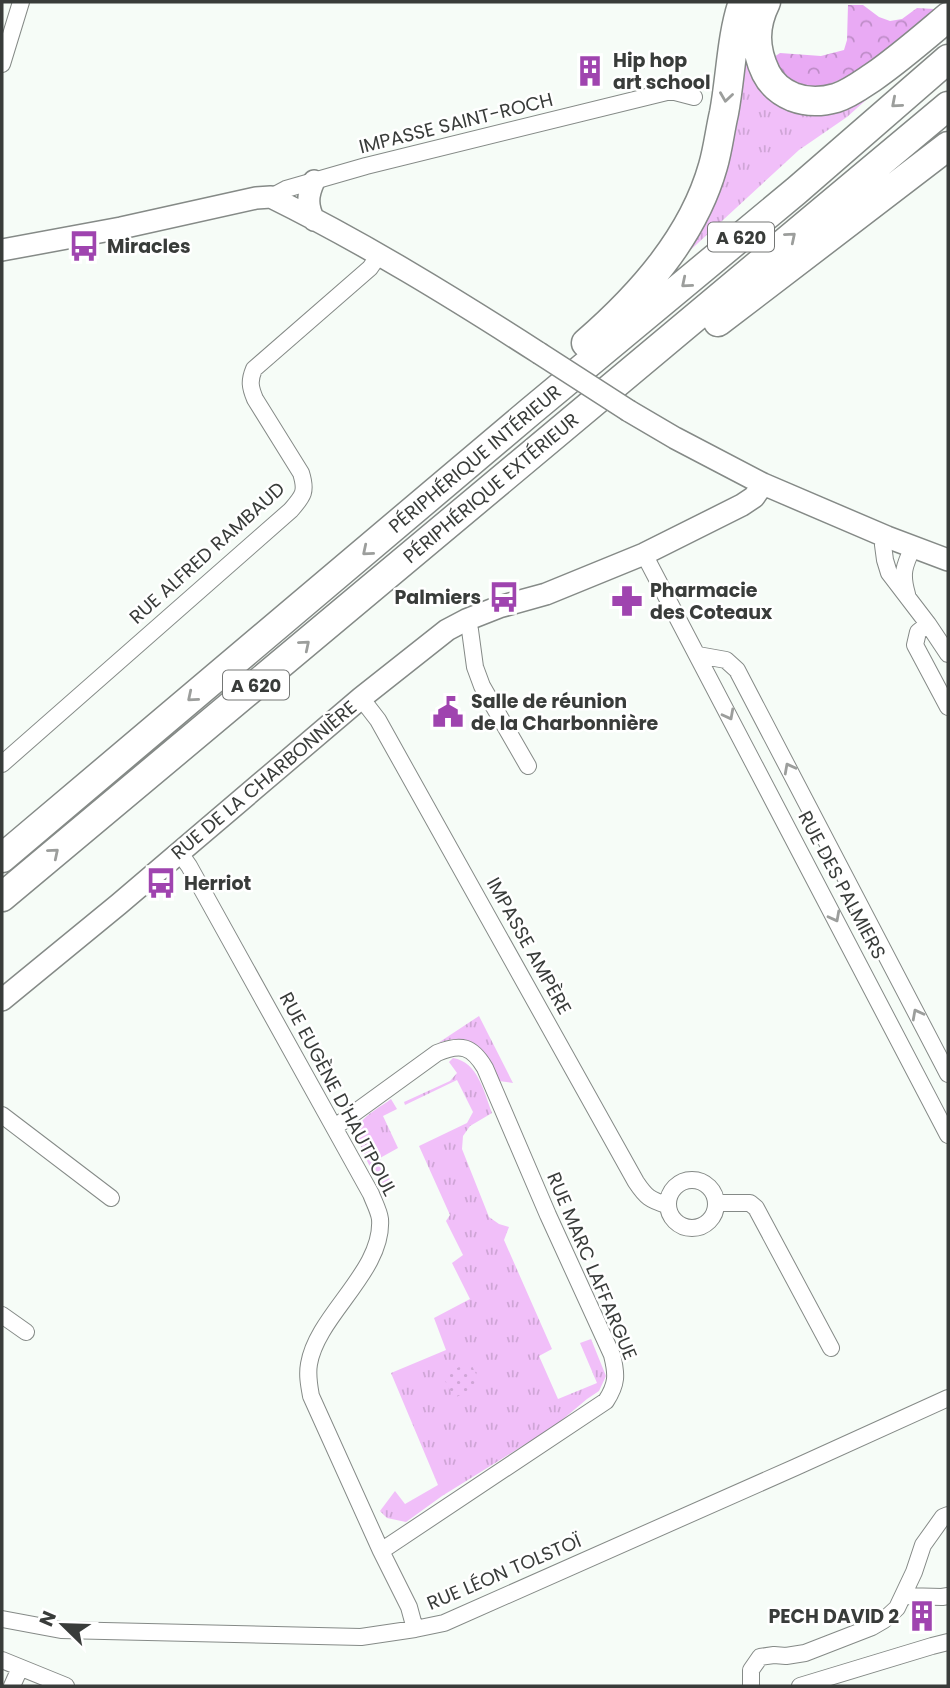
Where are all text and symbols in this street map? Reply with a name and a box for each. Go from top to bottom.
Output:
place label: Hip hop art school [613,47,711,96]
building icon: Hip hop art school [573,54,607,88]
street label: IMPASSE SAINT-ROCH [356,86,556,160]
one-way arrow [719,91,734,103]
one-way arrow [892,95,905,107]
road number: A 620 [708,222,774,251]
bus stop icon: Miracles [67,229,101,263]
place label: Miracles [107,233,191,260]
one-way arrow [783,233,796,245]
one-way arrow [682,275,695,287]
street label: PÉRIPHÉRIQUE INTÉRIEUR [383,379,567,539]
street label: PÉRIPHÉRIQUE EXTÉRIEUR [397,406,585,570]
street label: RUE ALFRED RAMBAUD [123,476,291,630]
one-way arrow [362,542,374,555]
place label: Pharmacie des Coteaux [650,577,773,626]
bus stop icon: Palmiers [487,580,521,614]
place label: Palmiers [394,584,481,611]
pharmacy icon: Pharmacie des Coteaux [610,584,644,618]
one-way arrow [296,641,309,653]
road number: A 620 [223,670,289,700]
place label: Salle de réunion de la Charbonnière [471,688,659,737]
one-way arrow [188,689,201,701]
street label: RUE DE LA CHARBONNIÈRE [165,694,363,866]
public building icon: Salle de réunion de la Charbonnière [431,695,465,729]
one-way arrow [721,708,735,720]
one-way arrow [783,763,797,776]
street label: RUE DES PALMIERS [792,806,892,964]
one-way arrow [46,849,59,861]
bus stop icon: Herriot [144,866,178,900]
place label: Herriot [184,870,252,897]
street label: IMPASSE AMPÈRE [480,872,578,1020]
one-way arrow [826,910,840,922]
street label: RUE EUGÈNE D'HAUTPOUL [273,987,403,1201]
one-way arrow [911,1008,925,1021]
street label: RUE MARC LAFFARGUE [540,1168,644,1364]
street label: RUE LÉON TOLSTOÏ [423,1527,586,1617]
north arrow [28,1590,98,1660]
building icon: PECH DAVID 2 [905,1599,939,1633]
place label: PECH DAVID 2 [768,1603,899,1630]
text: N [33,1607,63,1630]

